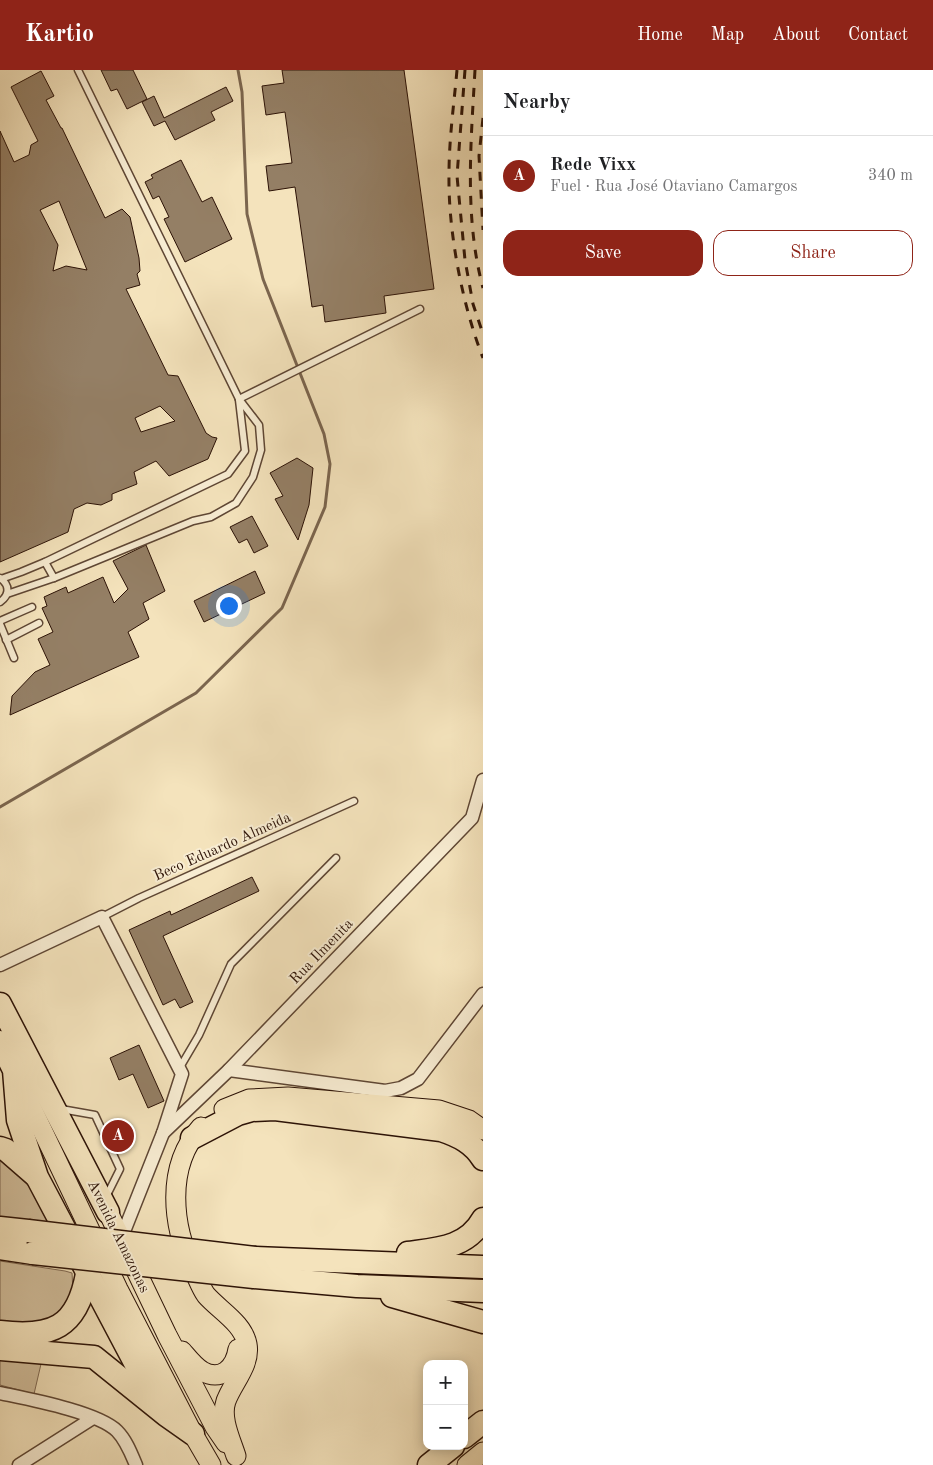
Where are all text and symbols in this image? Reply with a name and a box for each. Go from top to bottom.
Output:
text: Kartio [25,23,94,47]
text: Home [637,26,683,44]
text: Map [711,26,744,44]
text: About [772,26,820,44]
text: Contact [848,26,908,44]
text: Nearby [503,92,571,113]
text: Rede Vixx [550,156,636,175]
text: A [513,168,525,184]
text: 340 m [868,168,913,184]
text: Fuel · Rua José Otaviano Camargos [550,179,798,195]
button: Save [503,230,703,276]
button: Share [713,230,913,276]
your location [216,593,242,619]
street label: Beco Eduardo Almeida [152,810,294,884]
street label: Rua Ilmenita [288,916,357,987]
pin: A [102,1117,134,1155]
street label: Avenida Amazonas [84,1178,151,1295]
map controls [423,1360,468,1450]
button: + [423,1360,468,1405]
button: − [423,1405,468,1450]

